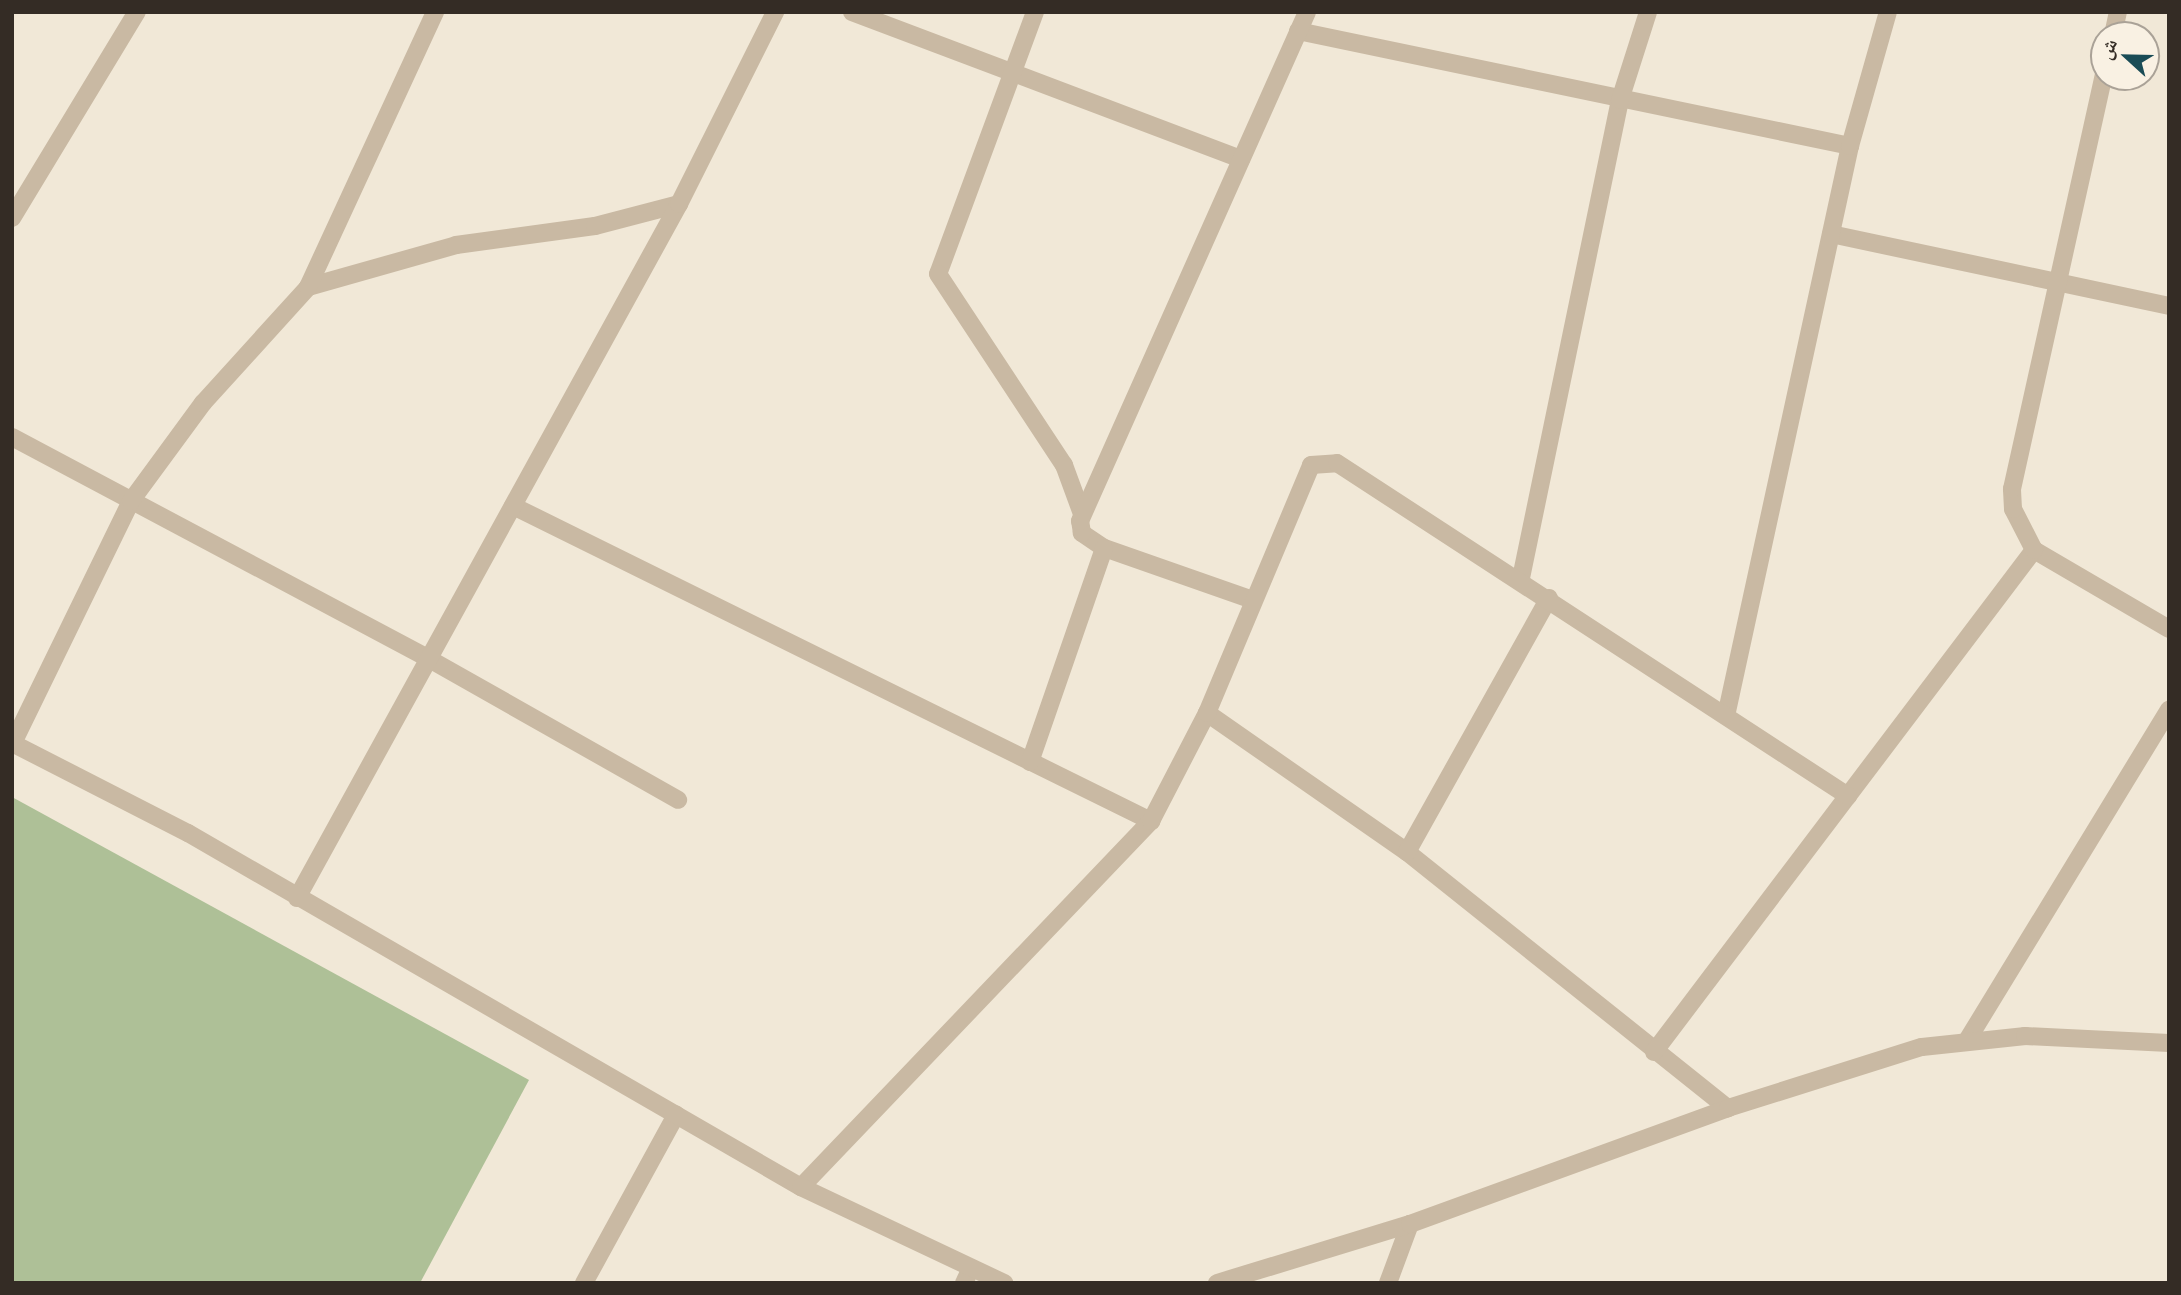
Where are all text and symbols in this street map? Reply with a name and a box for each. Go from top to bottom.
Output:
north arrow [2090,21,2160,91]
text: ش [2090,34,2124,63]

